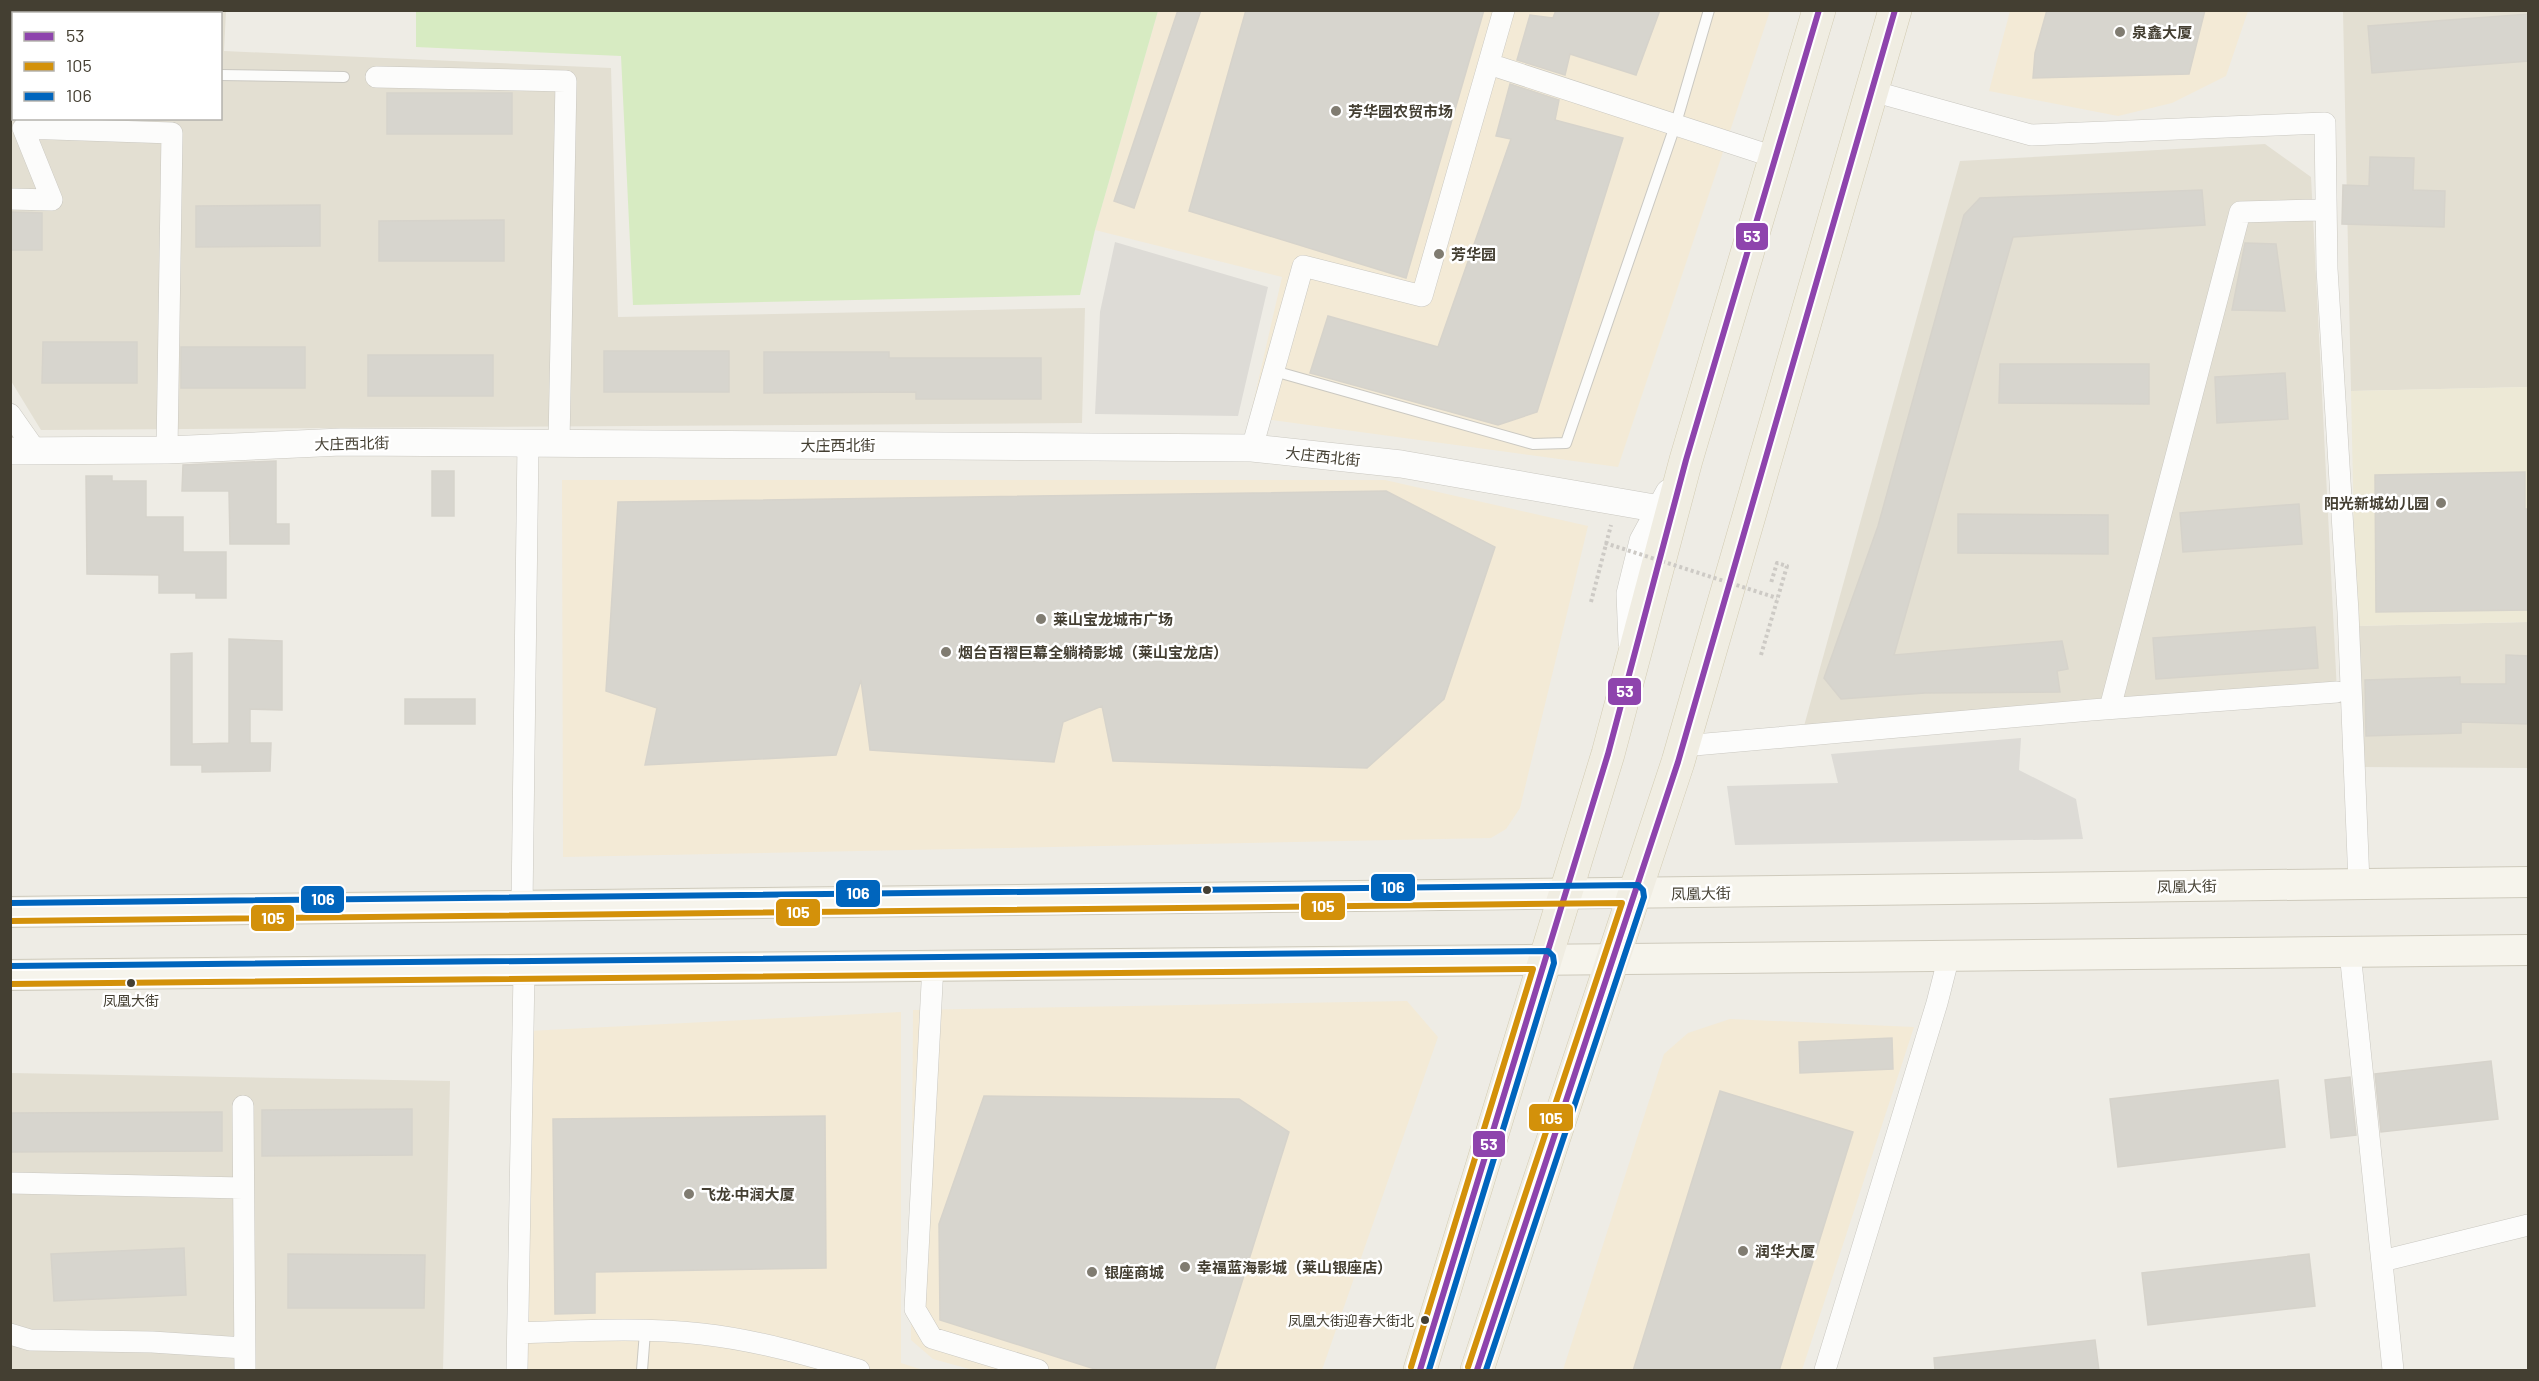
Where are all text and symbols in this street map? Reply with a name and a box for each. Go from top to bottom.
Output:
legend [12,12,222,120]
place label: 泉鑫大厦 [2132,23,2192,41]
text: 53 [66,24,85,46]
marker: 泉鑫大厦 [2113,25,2127,39]
text: 105 [66,54,92,76]
text: 106 [66,84,92,106]
place label: 芳华园农贸市场 [1348,102,1453,120]
marker: 芳华园农贸市场 [1329,104,1343,118]
line badge: 53 [1735,222,1769,251]
text: 53 [1743,226,1761,245]
place label: 芳华园 [1451,245,1496,263]
marker: 芳华园 [1432,247,1446,261]
street label: 大庄西北街 [314,433,390,453]
street label: 大庄西北街 [800,436,876,454]
street label: 大庄西北街 [1285,443,1361,469]
place label: 阳光新城幼儿园 [2324,494,2429,512]
marker: 阳光新城幼儿园 [2434,496,2448,510]
place label: 莱山宝龙城市广场 [1053,610,1173,628]
marker: 莱山宝龙城市广场 [1034,612,1048,626]
place label: 烟台百褶巨幕全躺椅影城（莱山宝龙店） [958,643,1228,661]
marker: 烟台百褶巨幕全躺椅影城（莱山宝龙店） [939,645,953,659]
line badge: 53 [1607,677,1642,706]
text: 53 [1616,681,1634,700]
line badge: 106 [1370,873,1416,902]
street label: 凤凰大街 [2157,876,2217,896]
text: 106 [1381,877,1405,896]
line badge: 106 [835,879,881,908]
text: 106 [846,883,870,902]
street label: 凤凰大街 [1671,883,1731,903]
unlabelled marker [1201,884,1213,896]
line badge: 106 [300,885,345,914]
text: 106 [311,889,335,908]
line badge: 105 [1300,892,1346,921]
text: 105 [1311,896,1335,915]
line badge: 105 [775,898,821,927]
text: 105 [786,902,810,921]
line badge: 105 [250,904,295,932]
text: 105 [261,908,285,927]
marker: 凤凰大街 [125,977,137,989]
place label: 凤凰大街 [103,992,159,1009]
line badge: 105 [1528,1103,1574,1132]
text: 105 [1539,1108,1563,1127]
line badge: 53 [1472,1130,1506,1158]
text: 53 [1480,1134,1498,1153]
place label: 飞龙·中润大厦 [701,1185,795,1203]
marker: 飞龙·中润大厦 [682,1187,696,1201]
place label: 润华大厦 [1755,1242,1815,1260]
marker: 润华大厦 [1736,1244,1750,1258]
place label: 幸福蓝海影城（莱山银座店） [1197,1258,1392,1276]
marker: 幸福蓝海影城（莱山银座店） [1178,1260,1192,1274]
place label: 银座商城 [1104,1263,1164,1281]
marker: 银座商城 [1085,1265,1099,1279]
place label: 凤凰大街迎春大街北 [1288,1312,1414,1329]
marker: 凤凰大街迎春大街北 [1419,1314,1431,1326]

